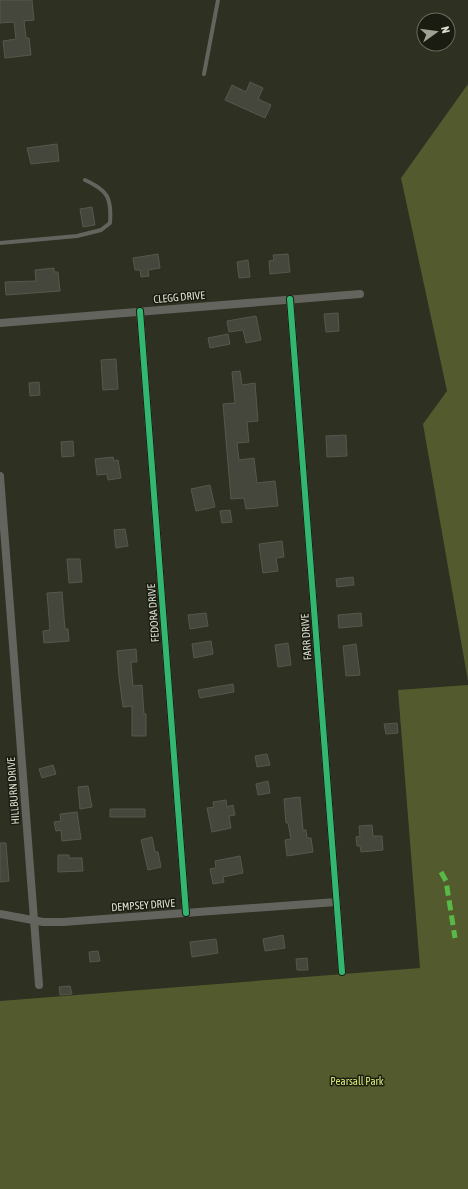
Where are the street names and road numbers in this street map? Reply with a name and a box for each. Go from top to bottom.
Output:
street label: CLEGG DRIVE [153,289,206,305]
street label: FEDORA DRIVE [145,583,161,643]
street label: FARR DRIVE [298,613,314,661]
street label: HILLBURN DRIVE [5,757,21,825]
street label: DEMPSEY DRIVE [111,897,176,913]

